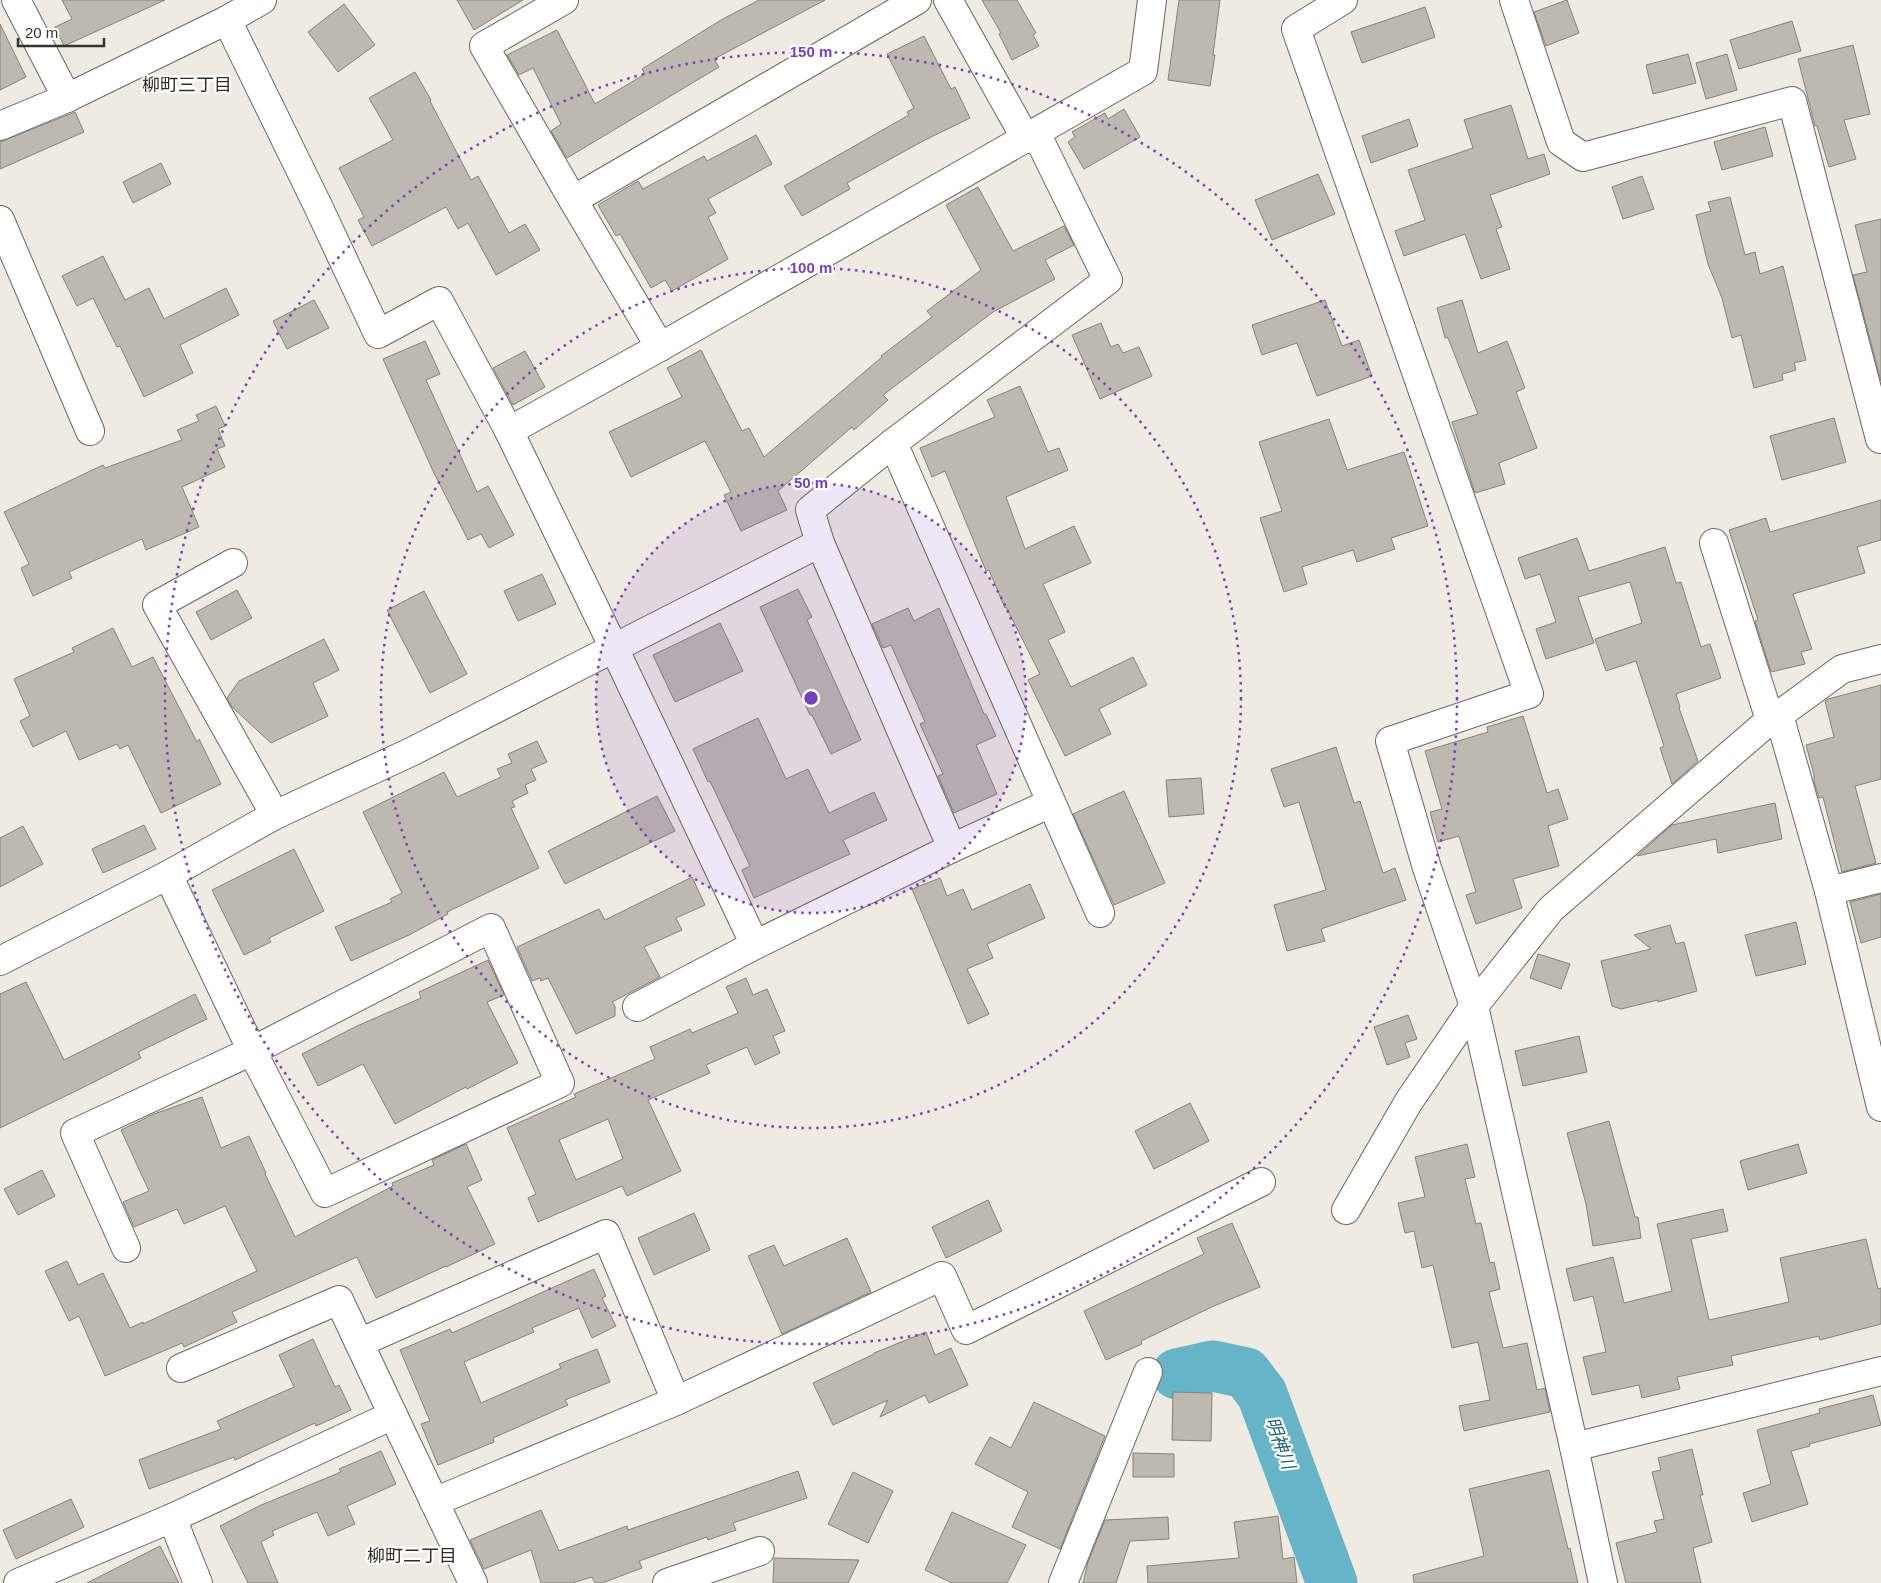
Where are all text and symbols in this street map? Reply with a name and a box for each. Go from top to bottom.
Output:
scale bar [18,15,104,47]
text: 20 m [25,24,58,41]
text: 150 m [790,43,832,60]
district label: 柳町三丁目 [142,75,232,95]
text: 100 m [790,259,832,276]
text: 50 m [794,474,828,491]
centre of rings [802,689,820,707]
water label: 明神川 [1261,1414,1299,1474]
district label: 柳町二丁目 [367,1546,457,1566]

